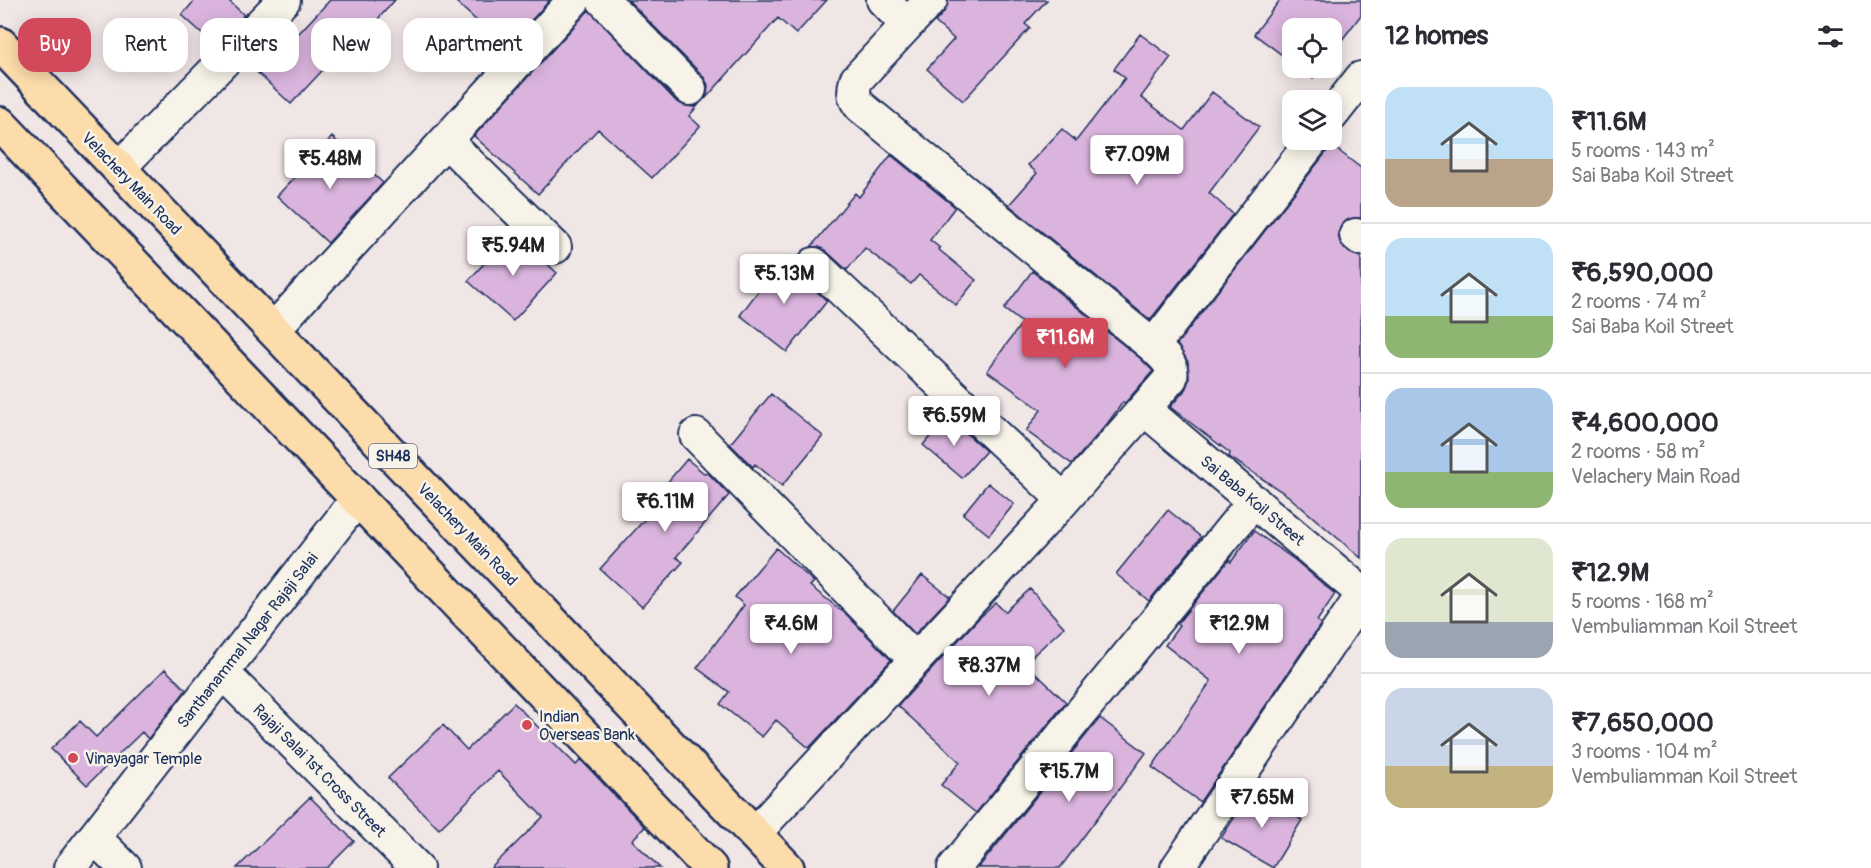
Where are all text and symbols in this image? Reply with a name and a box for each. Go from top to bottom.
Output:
chip: Buy [18,18,91,72]
chip: Rent [103,18,188,72]
chip: Filters [200,18,299,72]
chip: New [311,18,391,72]
chip: Apartment [403,18,543,72]
map controls [1282,18,1342,150]
button: locate [1282,18,1342,78]
text: 12 homes [1385,20,1488,52]
icon: filters [1814,20,1847,53]
button: layers [1282,90,1342,150]
text: ₹11.6M [1571,106,1646,138]
icon: home [1433,111,1505,183]
street label: Velachery Main Road [77,128,186,239]
pin: ₹7.09M [1088,135,1186,186]
text: 5 rooms · 143 m² [1571,138,1715,163]
pin: ₹5.48M [281,139,379,190]
text: ₹7.09M [1104,142,1170,167]
text: ₹5.48M [298,146,362,171]
text: Sai Baba Koil Street [1571,163,1734,188]
pin: ₹5.94M [464,226,562,277]
text: ₹5.94M [481,233,545,258]
pin: ₹5.13M [735,254,833,305]
text: ₹6,590,000 [1571,257,1713,289]
text: ₹5.13M [754,261,814,286]
icon: home [1433,262,1505,334]
text: 2 rooms · 74 m² [1571,289,1707,314]
text: Sai Baba Koil Street [1571,314,1734,339]
pin: ₹11.6M [1016,318,1114,369]
text: ₹11.6M [1036,325,1094,350]
pin: ₹6.59M [905,396,1003,447]
text: ₹6.59M [922,403,986,428]
text: ₹4,600,000 [1571,407,1719,439]
icon: home [1433,412,1505,484]
text: 2 rooms · 58 m² [1571,439,1706,464]
road number: SH48 [369,444,417,468]
street label: Sai Baba Koil Street [1196,451,1309,551]
text: Velachery Main Road [1571,464,1740,489]
street label: Velachery Main Road [413,479,522,590]
pin: ₹6.11M [616,482,714,533]
text: ₹6.11M [636,489,694,514]
street label: Santhanammal Nagar Rajaji Salai [173,549,323,732]
text: ₹12.9M [1571,557,1649,589]
icon: home [1433,562,1505,634]
text: 5 rooms · 168 m² [1571,589,1714,614]
pin: ₹4.6M [749,604,833,655]
pin: ₹12.9M [1190,604,1288,655]
text: ₹4.6M [764,611,818,636]
text: ₹12.9M [1209,611,1269,636]
text: Vembuliamman Koil Street [1571,614,1797,639]
pin: ₹8.37M [940,646,1038,697]
text: ₹8.37M [958,653,1020,678]
street label: Rajaji Salai 1st Cross Street [248,700,391,842]
place label: Indian Overseas Bank [539,707,635,745]
text: ₹7,650,000 [1571,707,1714,739]
icon: home [1433,712,1505,784]
marker: Indian Overseas Bank [520,718,534,732]
text: 3 rooms · 104 m² [1571,739,1718,764]
place label: Vinayagar Temple [85,749,202,769]
marker: Vinayagar Temple [66,751,80,765]
pin: ₹15.7M [1020,752,1118,803]
text: ₹15.7M [1039,759,1099,784]
text: Vembuliamman Koil Street [1571,764,1797,789]
pin: ₹7.65M [1213,778,1311,829]
text: ₹7.65M [1230,785,1294,810]

